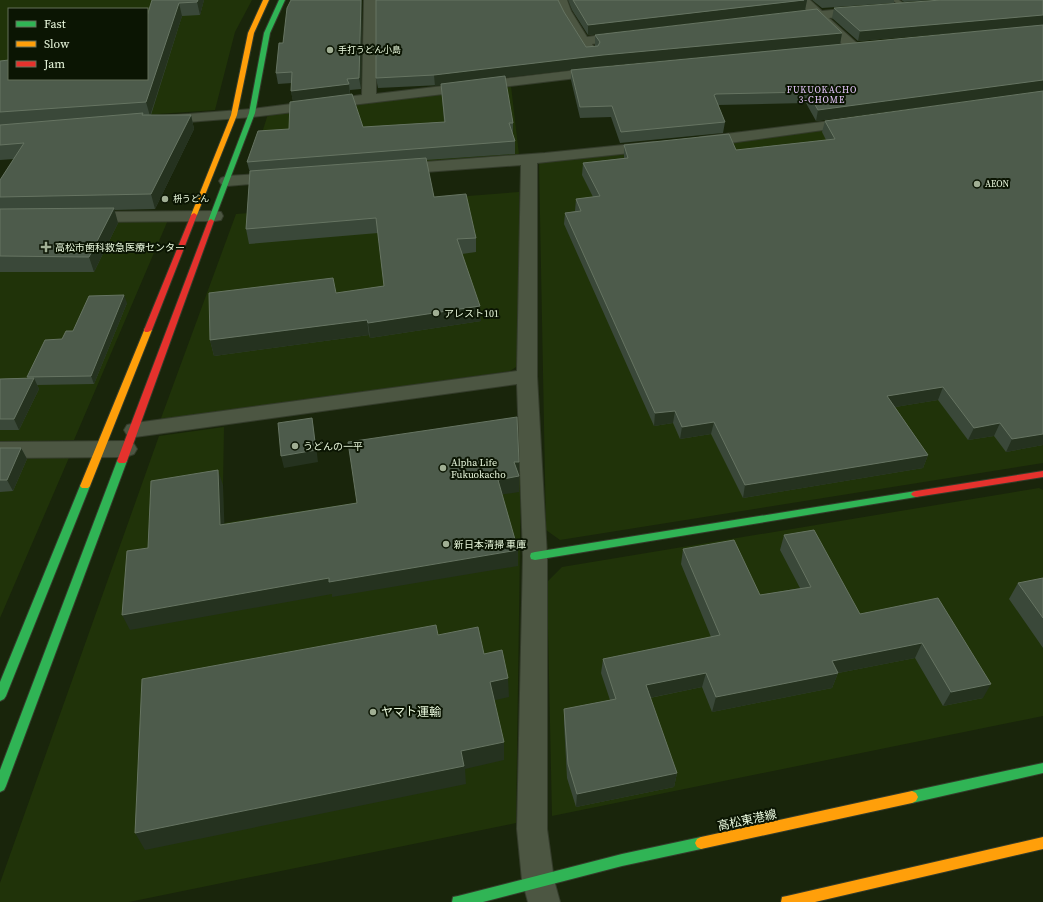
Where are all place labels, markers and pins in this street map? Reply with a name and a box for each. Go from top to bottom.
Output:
place label: 手打うどん小島 [338,44,401,56]
marker: 手打うどん小島 [325,45,335,55]
place label: AEON [985,178,1009,190]
marker: AEON [972,179,982,189]
place label: 枡うどん [173,193,209,205]
marker: 枡うどん [160,194,170,204]
marker: 高松市歯科救急医療センター [40,241,52,253]
place label: 高松市歯科救急医療センター [55,241,185,254]
place label: アレスト101 [444,307,499,320]
marker: アレスト101 [431,308,441,318]
place label: うどんの一平 [303,440,363,453]
marker: うどんの一平 [290,441,300,451]
place label: Alpha Life Fukuokacho [451,456,506,481]
marker: Alpha Life Fukuokacho [438,463,448,473]
place label: 新日本清掃 車庫 [454,538,526,551]
marker: 新日本清掃 車庫 [441,539,451,549]
place label: ヤマト運輸 [381,704,441,720]
marker: ヤマト運輸 [368,707,378,717]

